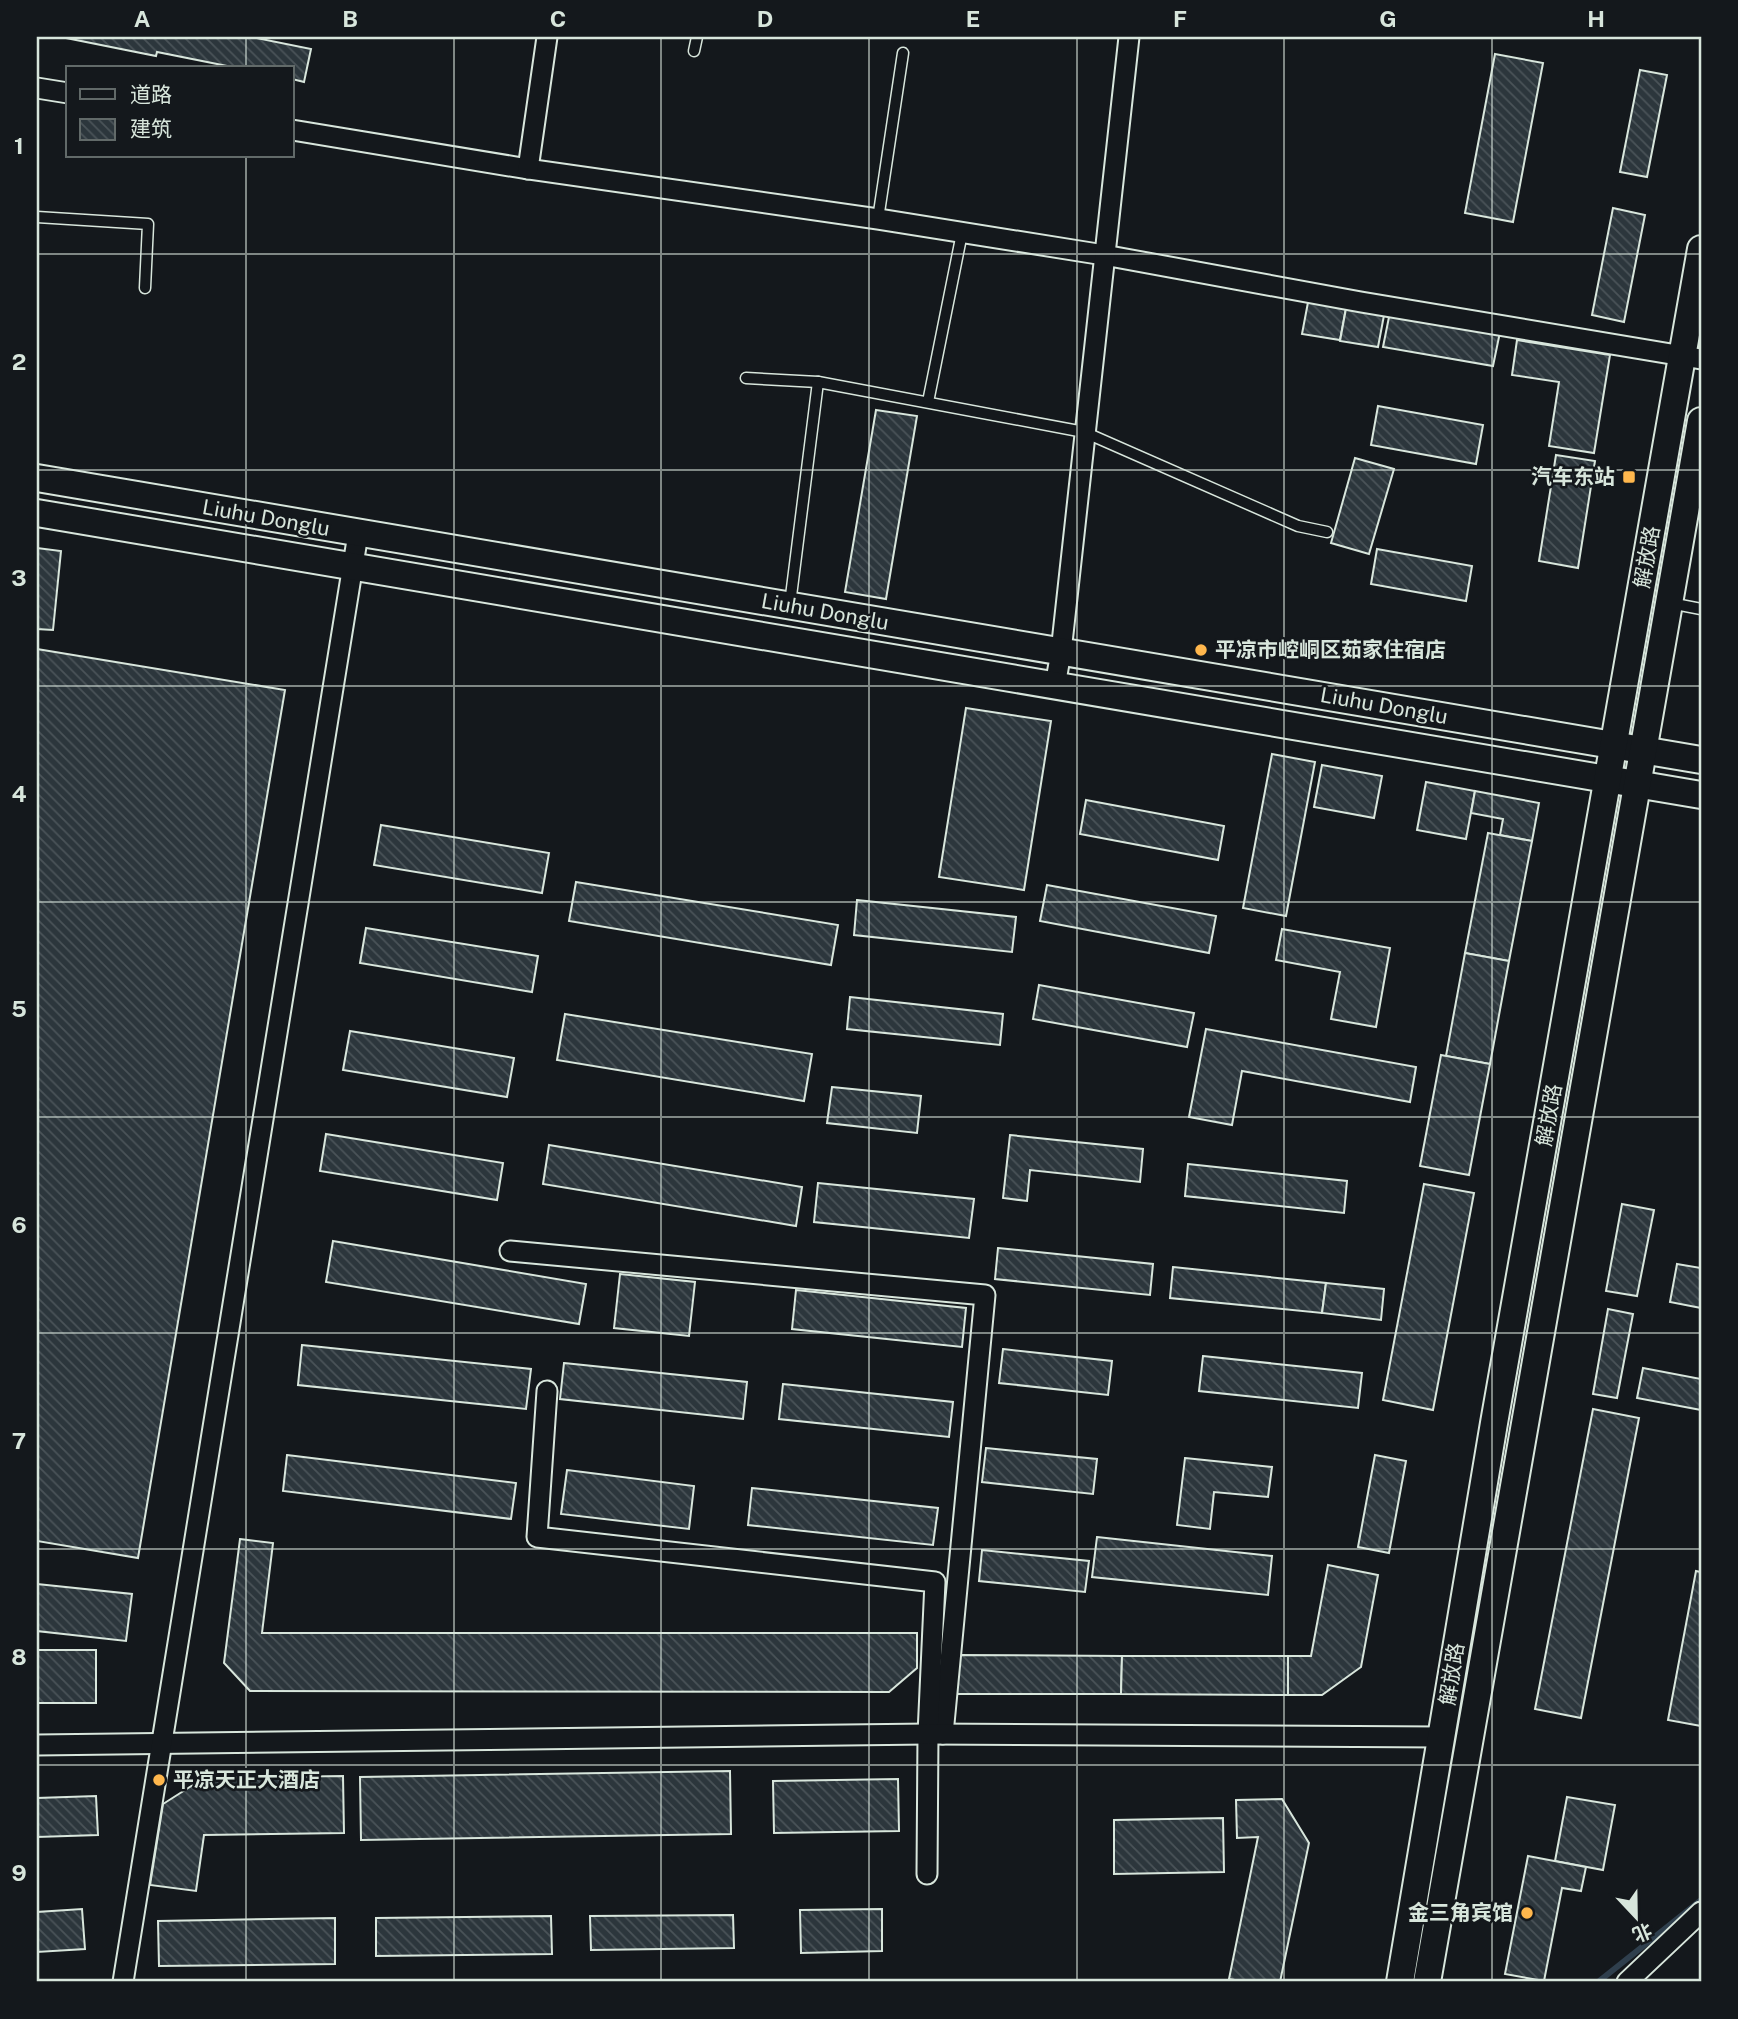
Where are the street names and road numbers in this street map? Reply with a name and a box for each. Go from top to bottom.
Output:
street label: Liuhu Donglu [200,494,332,541]
street label: 解放路 [1629,524,1664,590]
street label: Liuhu Donglu [759,588,891,635]
street label: Liuhu Donglu [1318,682,1450,729]
street label: 解放路 [1531,1082,1566,1148]
street label: 解放路 [1434,1641,1469,1707]

